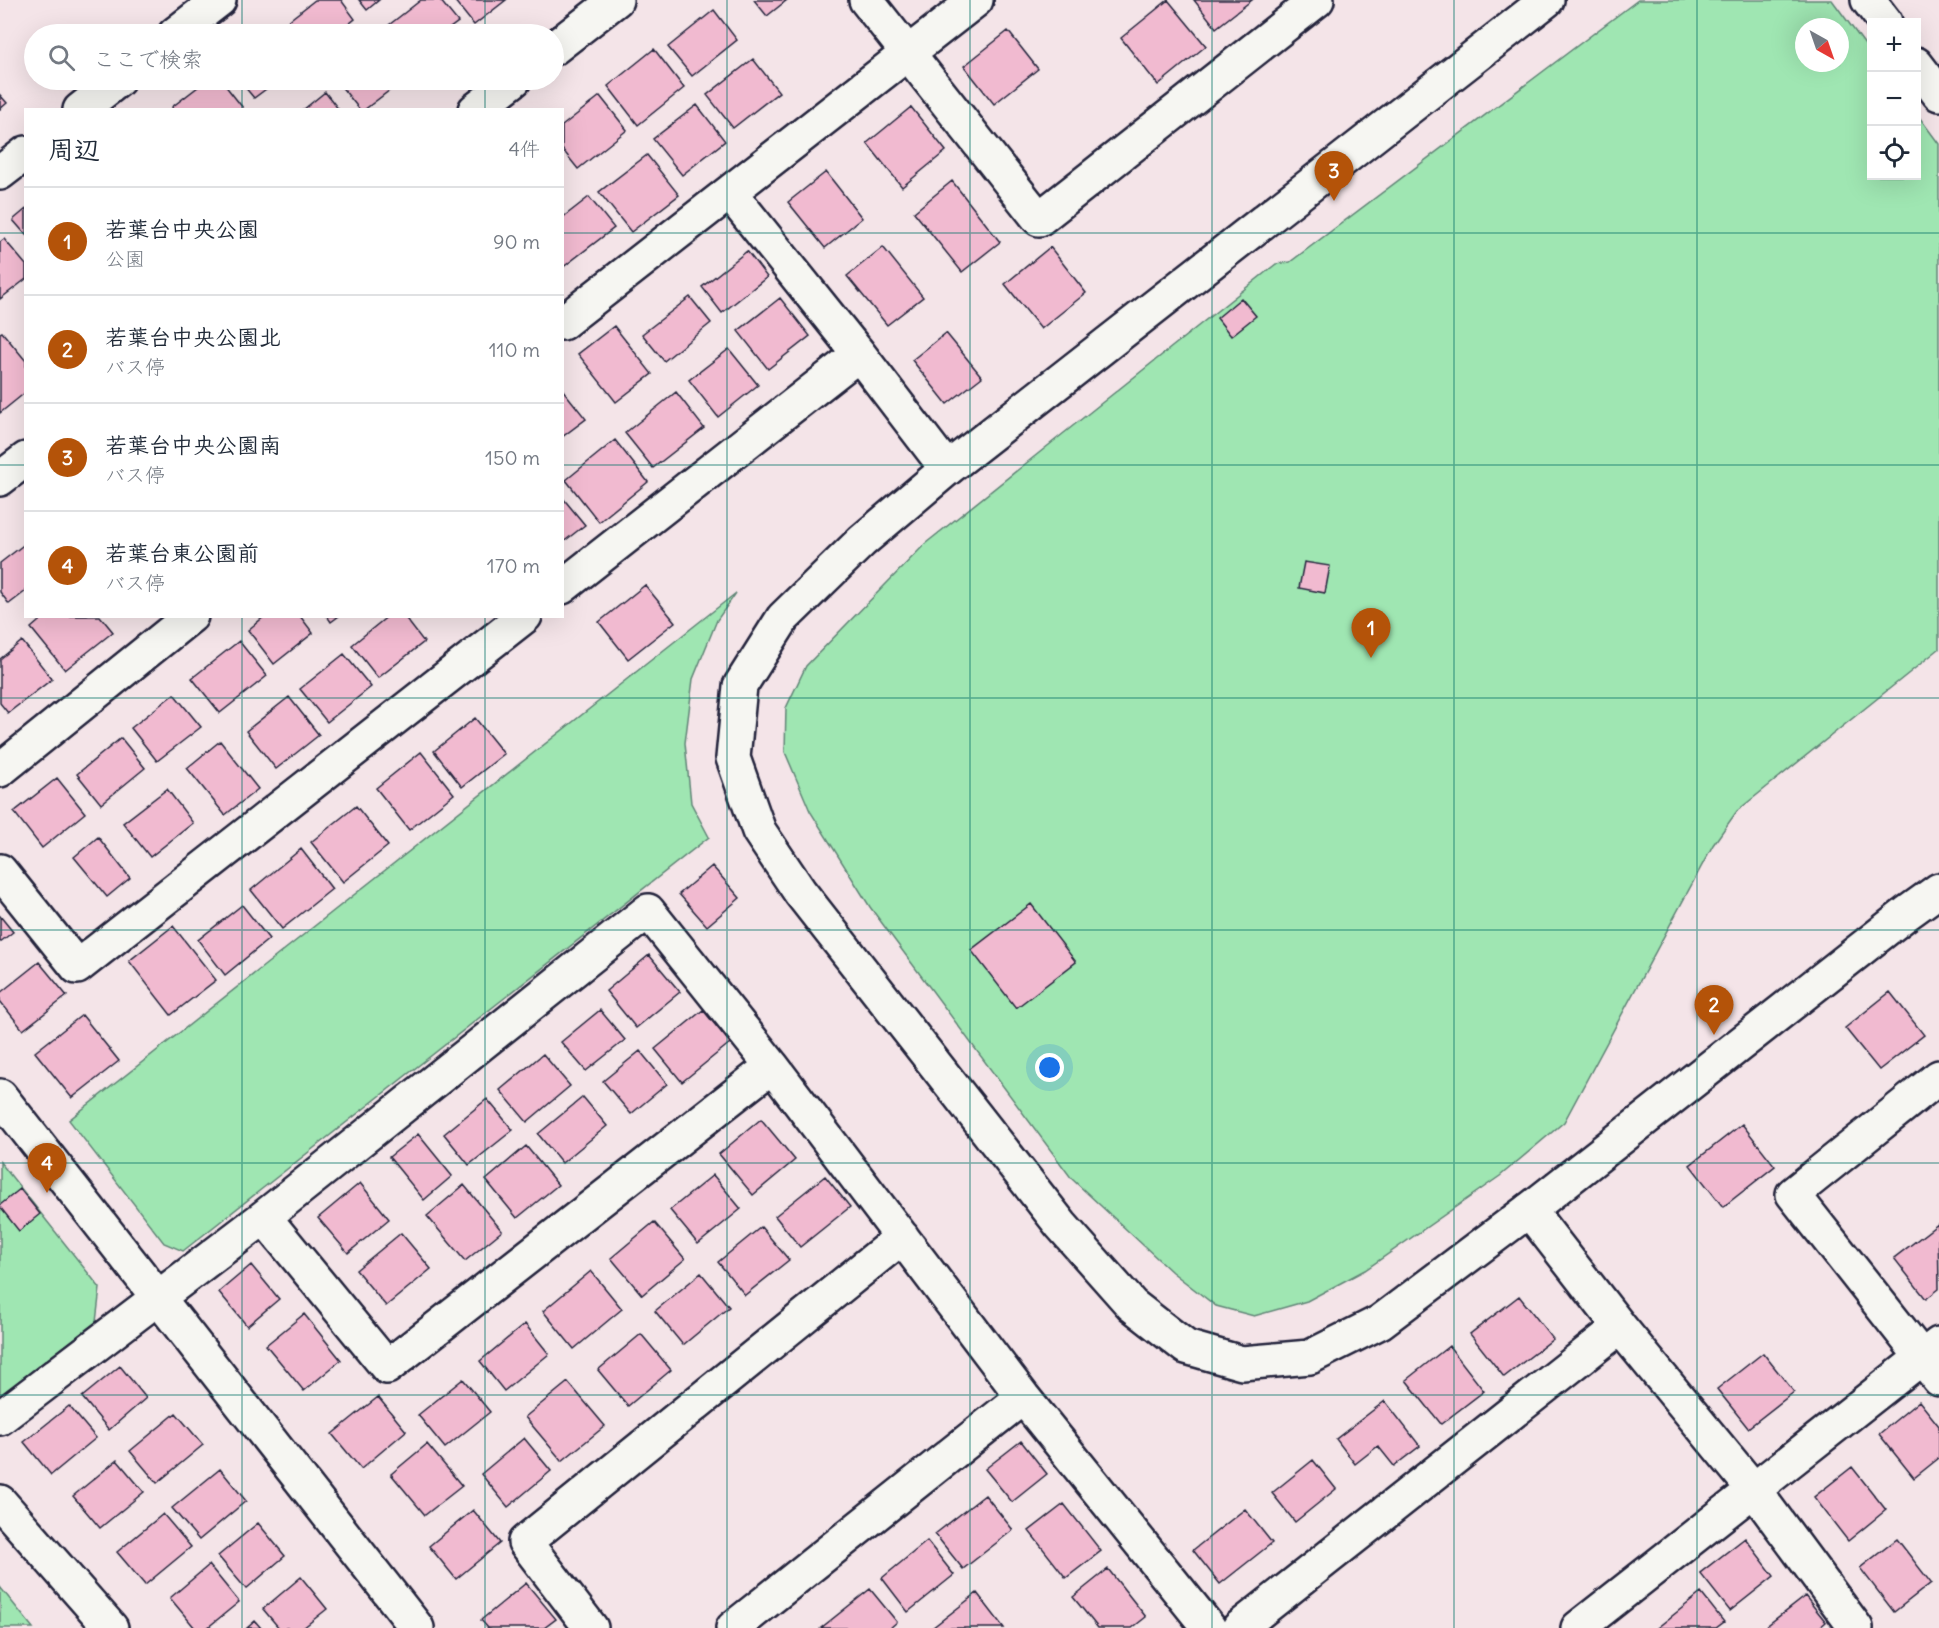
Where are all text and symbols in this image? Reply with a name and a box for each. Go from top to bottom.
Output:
north arrow [1795,18,1849,72]
map controls [1867,18,1921,180]
button: + [1867,18,1921,72]
search box [24,24,564,90]
icon: search [45,41,78,74]
text: ここで検索 [93,45,203,73]
button: − [1867,72,1921,126]
button: locate [1867,126,1921,180]
text: 周辺 [48,133,100,166]
text: 4件 [508,136,540,161]
pin: 3 [1314,152,1354,201]
text: 若葉台中央公園 [105,215,259,243]
text: 1 [64,229,71,254]
text: 90 m [493,229,540,254]
text: 公園 [105,246,145,271]
text: 若葉台中央公園北 [105,323,281,351]
text: 2 [62,337,73,362]
text: 110 m [489,337,540,362]
text: バス停 [105,354,165,379]
text: 若葉台中央公園南 [105,431,281,459]
text: 3 [62,445,73,470]
text: 150 m [485,445,540,470]
text: バス停 [105,462,165,487]
text: 若葉台東公園前 [105,539,259,567]
text: 4 [62,553,73,578]
text: 170 m [487,553,540,578]
text: バス停 [105,570,165,595]
pin: 1 [1352,608,1390,658]
pin: 2 [1694,986,1734,1035]
your location [1035,1053,1064,1082]
pin: 4 [28,1144,66,1193]

